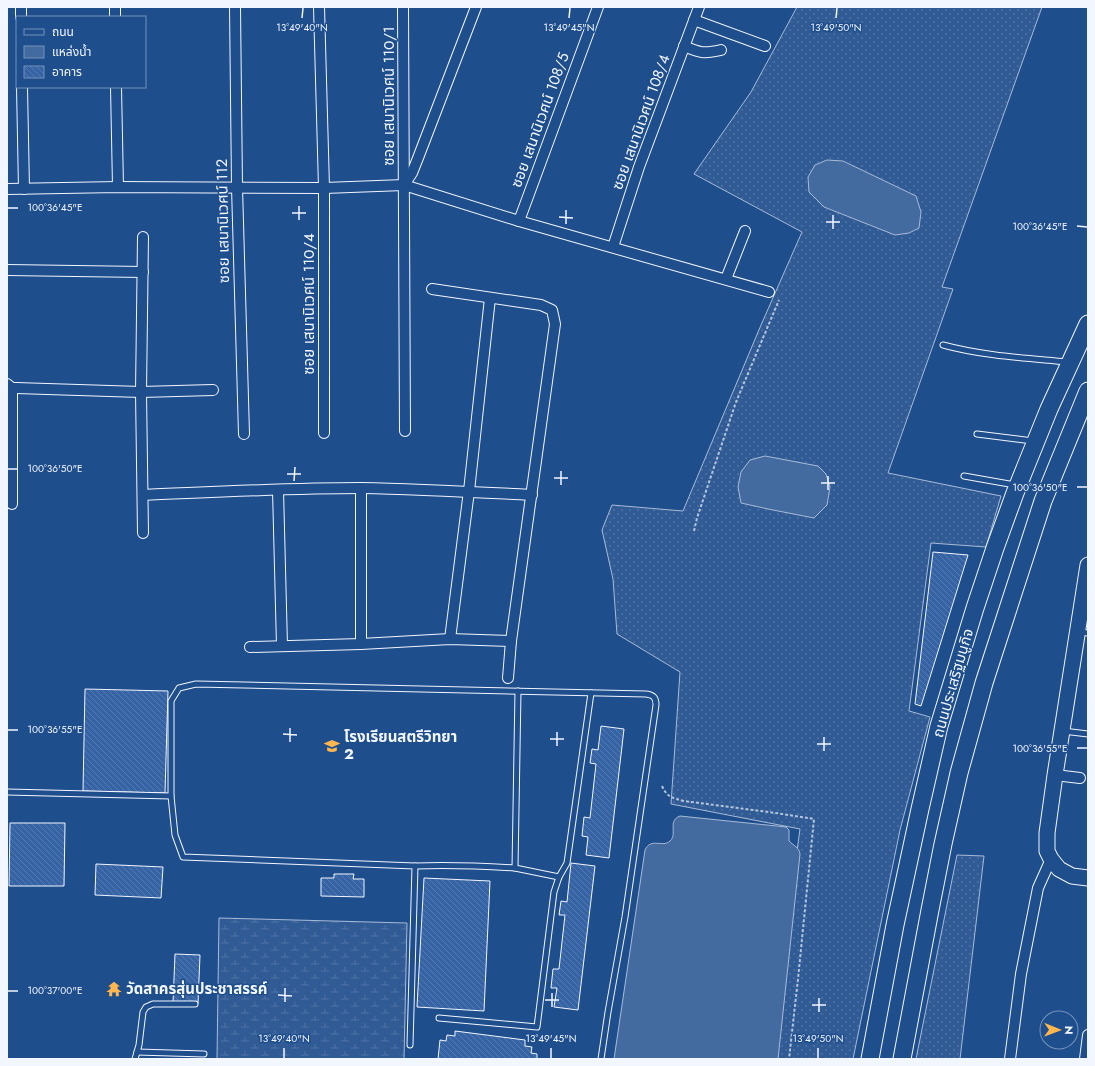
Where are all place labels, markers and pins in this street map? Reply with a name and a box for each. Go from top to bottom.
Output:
place label: โรงเรียนสตรีวิทยา 2 [344,726,457,765]
school or university icon: โรงเรียนสตรีวิทยา 2 [323,737,341,755]
place label: วัดสาครสุ่นประชาสรรค์ [126,978,267,1000]
temple icon: วัดสาครสุ่นประชาสรรค์ [105,980,123,998]

